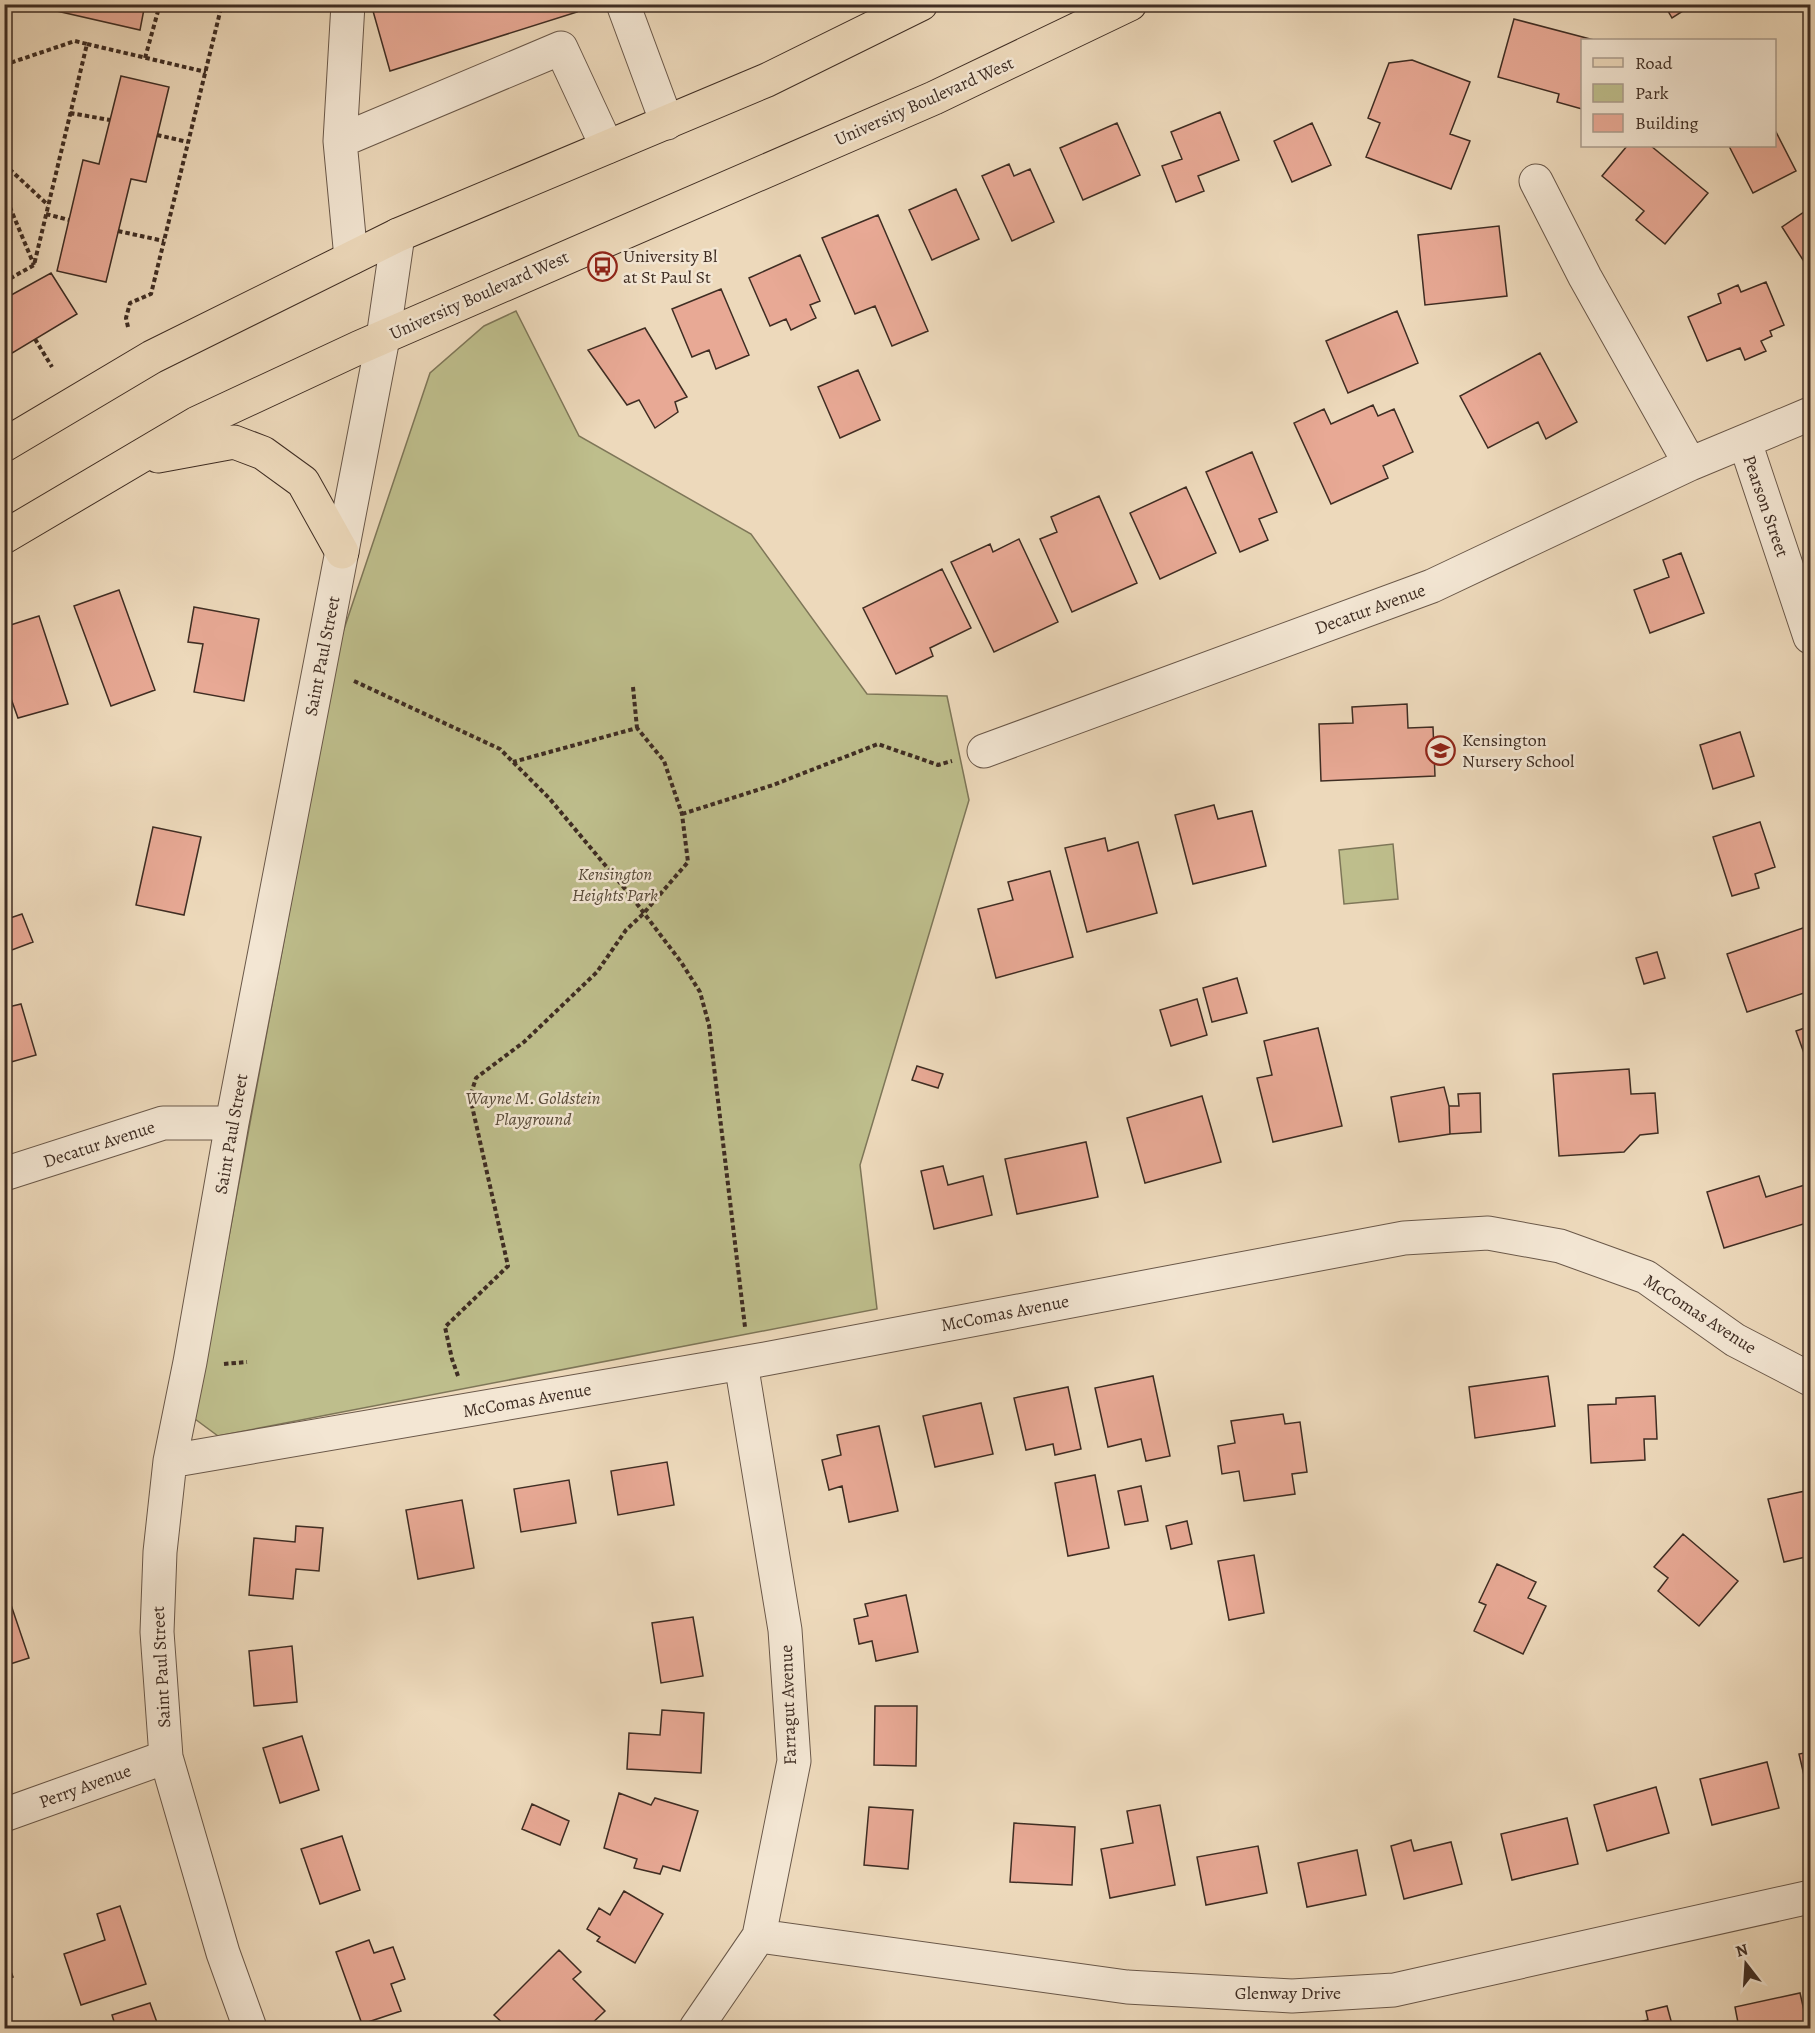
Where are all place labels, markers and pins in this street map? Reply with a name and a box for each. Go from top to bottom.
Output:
place label: University Bl at St Paul St [623,244,718,289]
bus stop icon: University Bl at St Paul St [586,250,618,282]
place label: Kensington Nursery School [1462,728,1575,773]
school or university icon: Kensington Nursery School [1425,734,1457,766]

